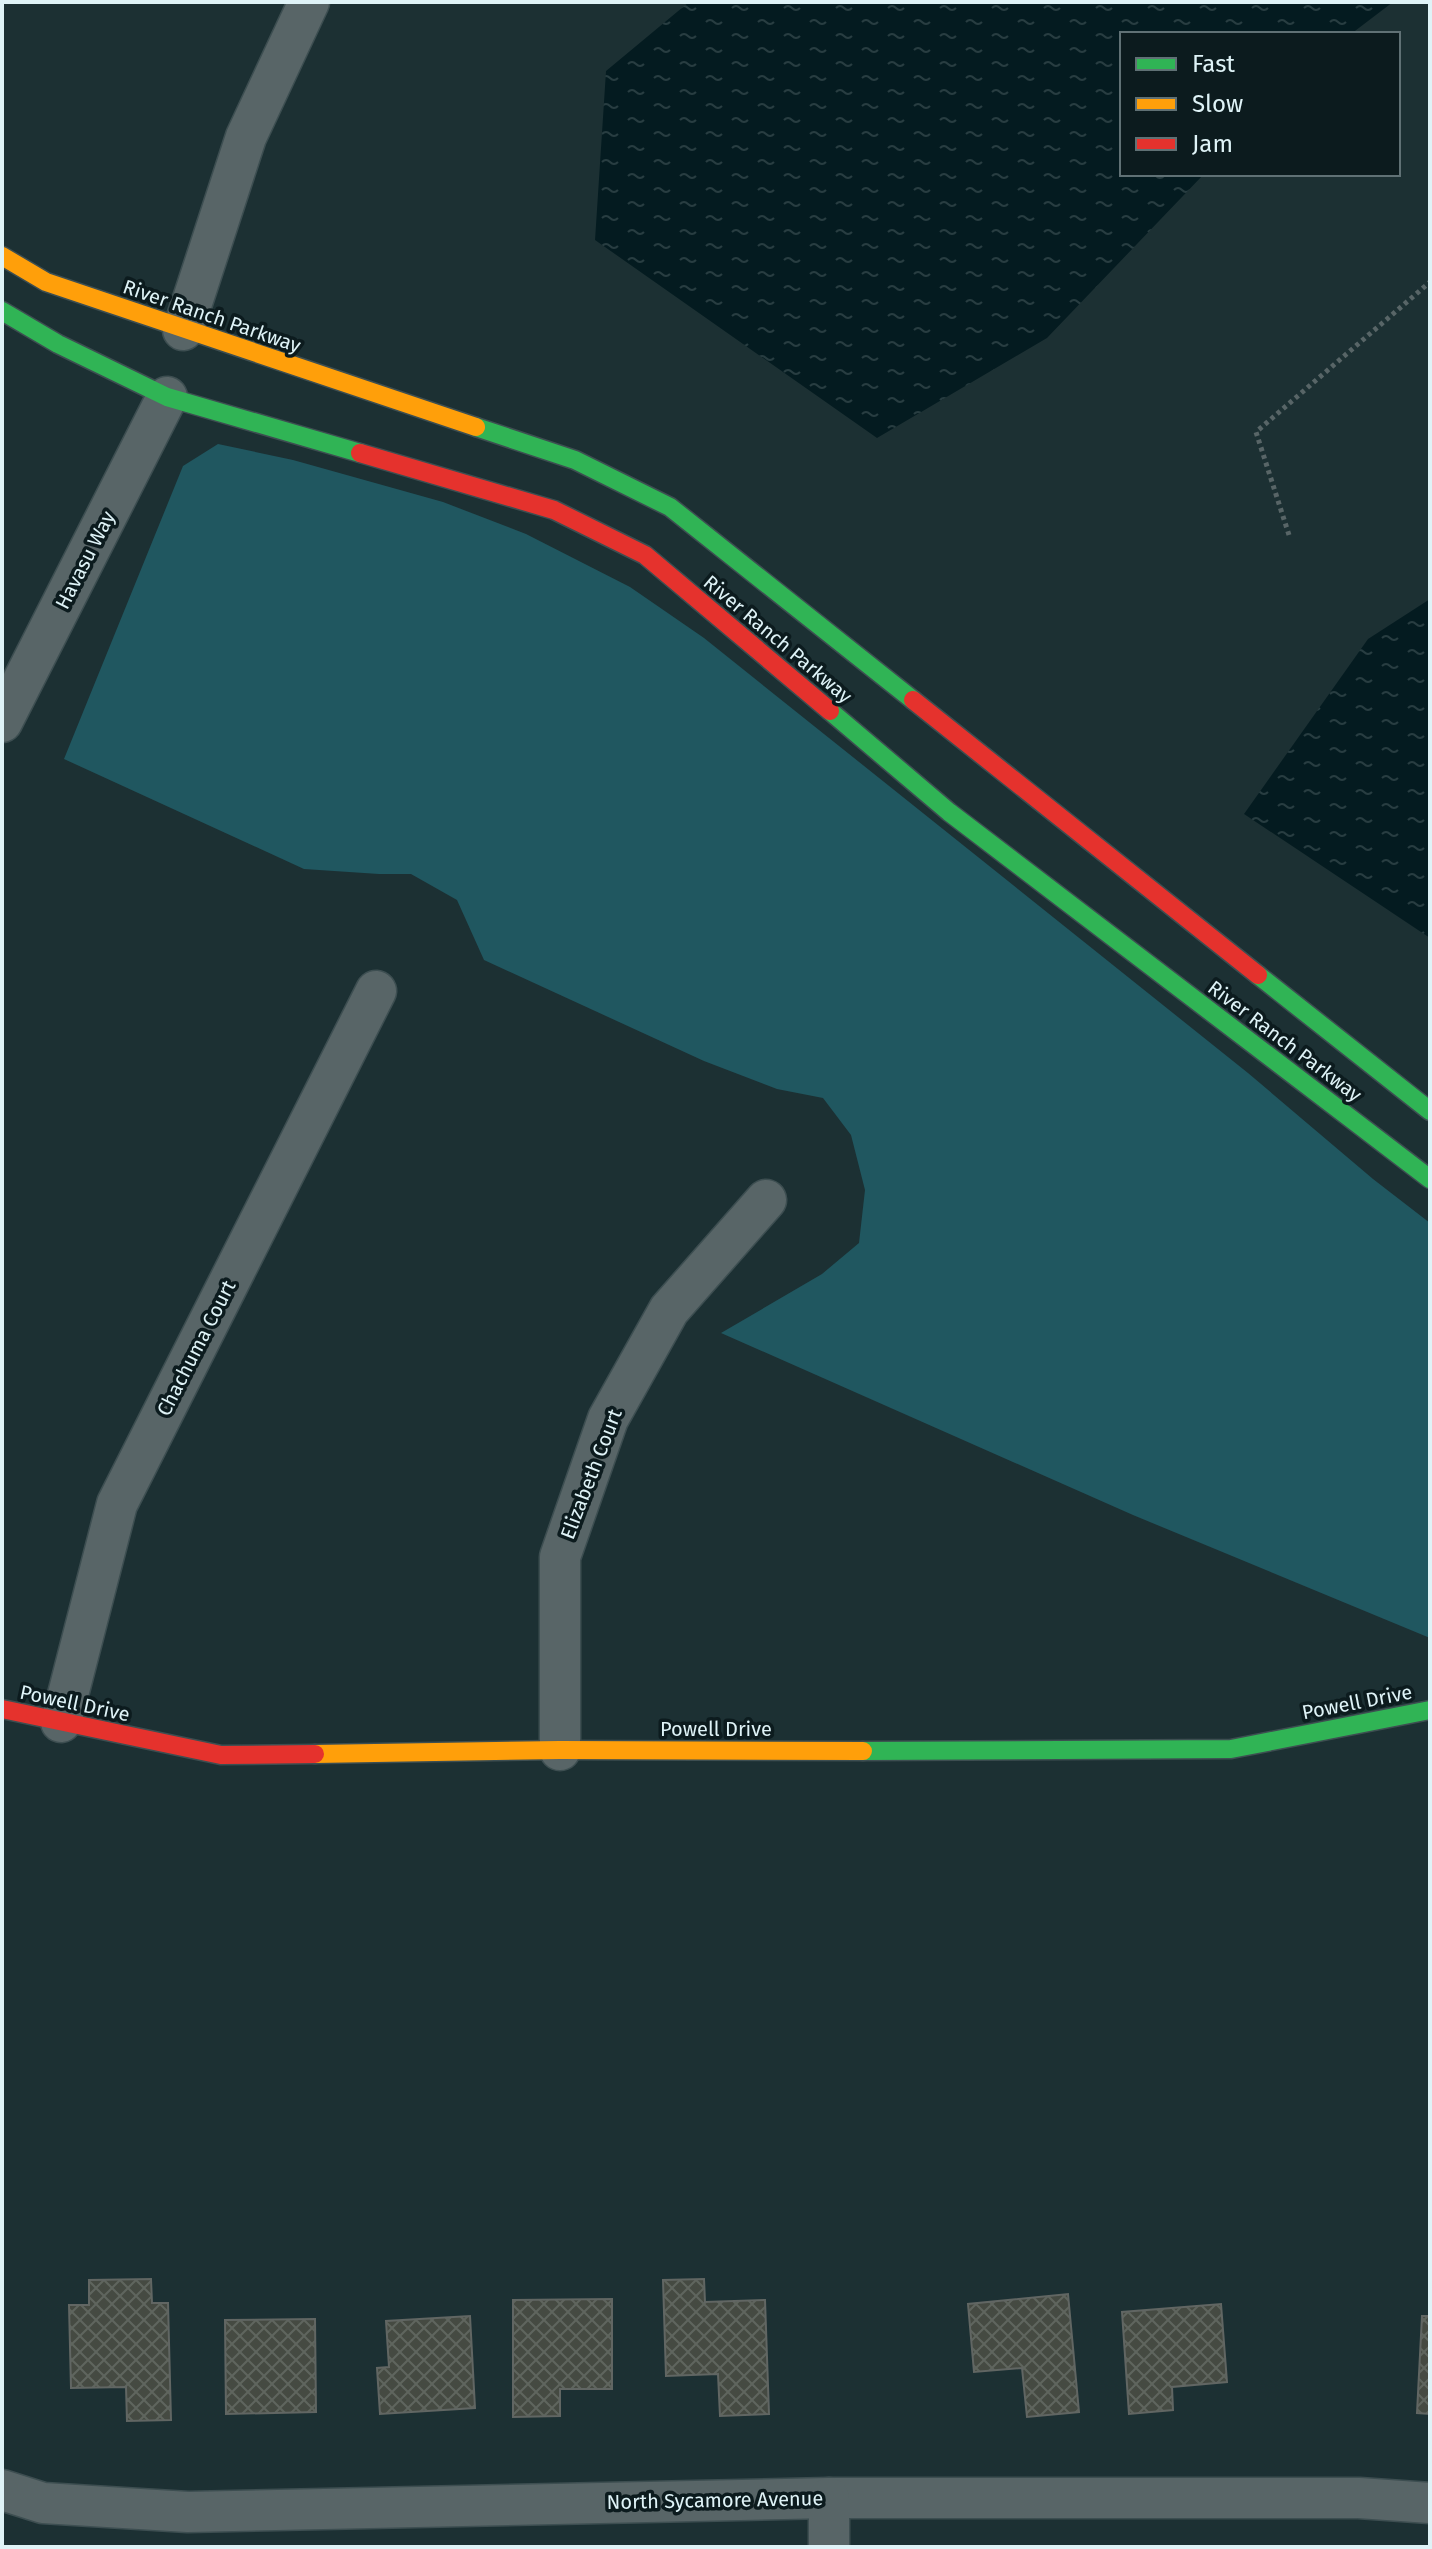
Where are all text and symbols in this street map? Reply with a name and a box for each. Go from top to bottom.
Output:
legend [1120,32,1400,176]
text: Fast [1192,50,1235,78]
text: Slow [1192,90,1243,118]
text: Jam [1192,130,1233,158]
street label: River Ranch Parkway [120,274,304,358]
street label: Havasu Way [50,507,120,613]
street label: River Ranch Parkway [699,570,857,708]
street label: River Ranch Parkway [1203,975,1367,1107]
street label: Chachuma Court [152,1276,241,1420]
street label: Elizabeth Court [555,1405,627,1542]
street label: Powell Drive [18,1680,132,1726]
street label: Powell Drive [1300,1680,1414,1724]
street label: Powell Drive [660,1717,772,1741]
street label: North Sycamore Avenue [607,2486,823,2514]

